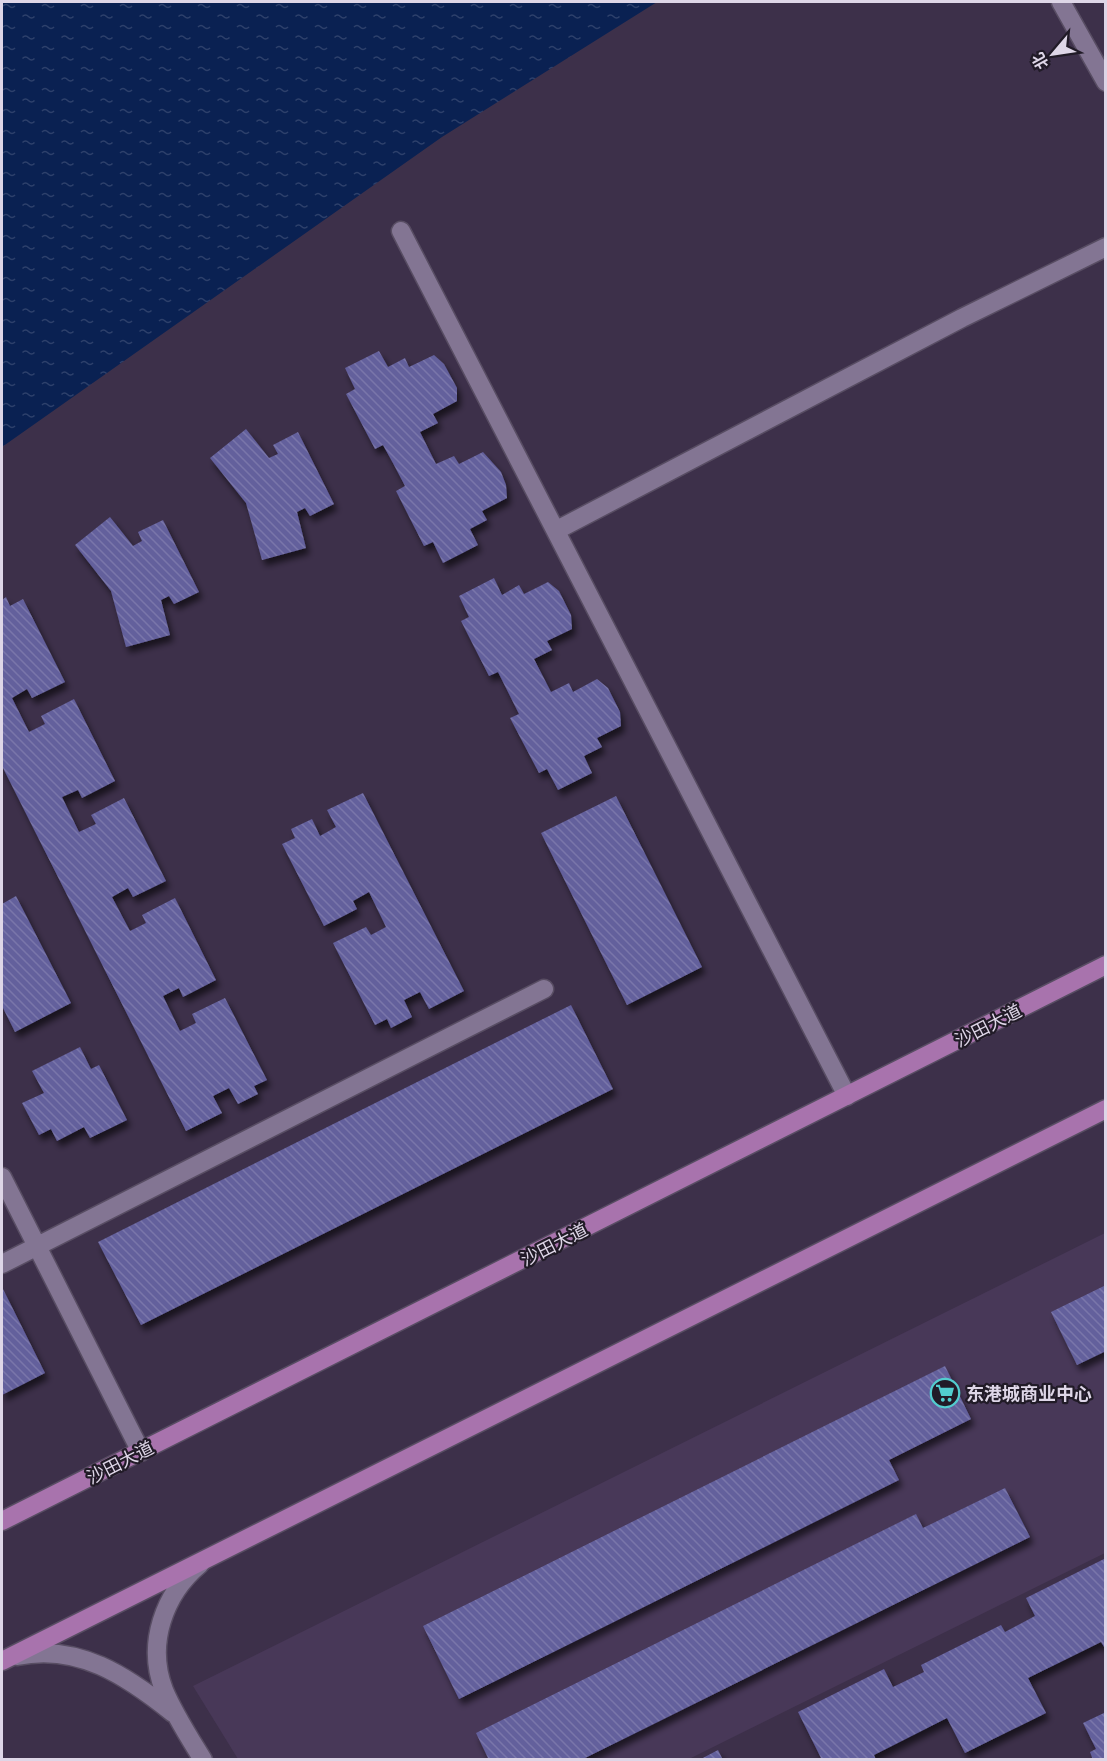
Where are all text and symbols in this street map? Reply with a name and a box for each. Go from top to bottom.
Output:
north arrow [1023,24,1083,84]
text: 北 [1026,49,1053,74]
street label: 沙田大道 [950,998,1026,1052]
street label: 沙田大道 [516,1217,592,1271]
supermarket icon: 东港城商业中心 [929,1377,961,1409]
place label: 东港城商业中心 [966,1381,1092,1405]
street label: 沙田大道 [82,1435,158,1489]

